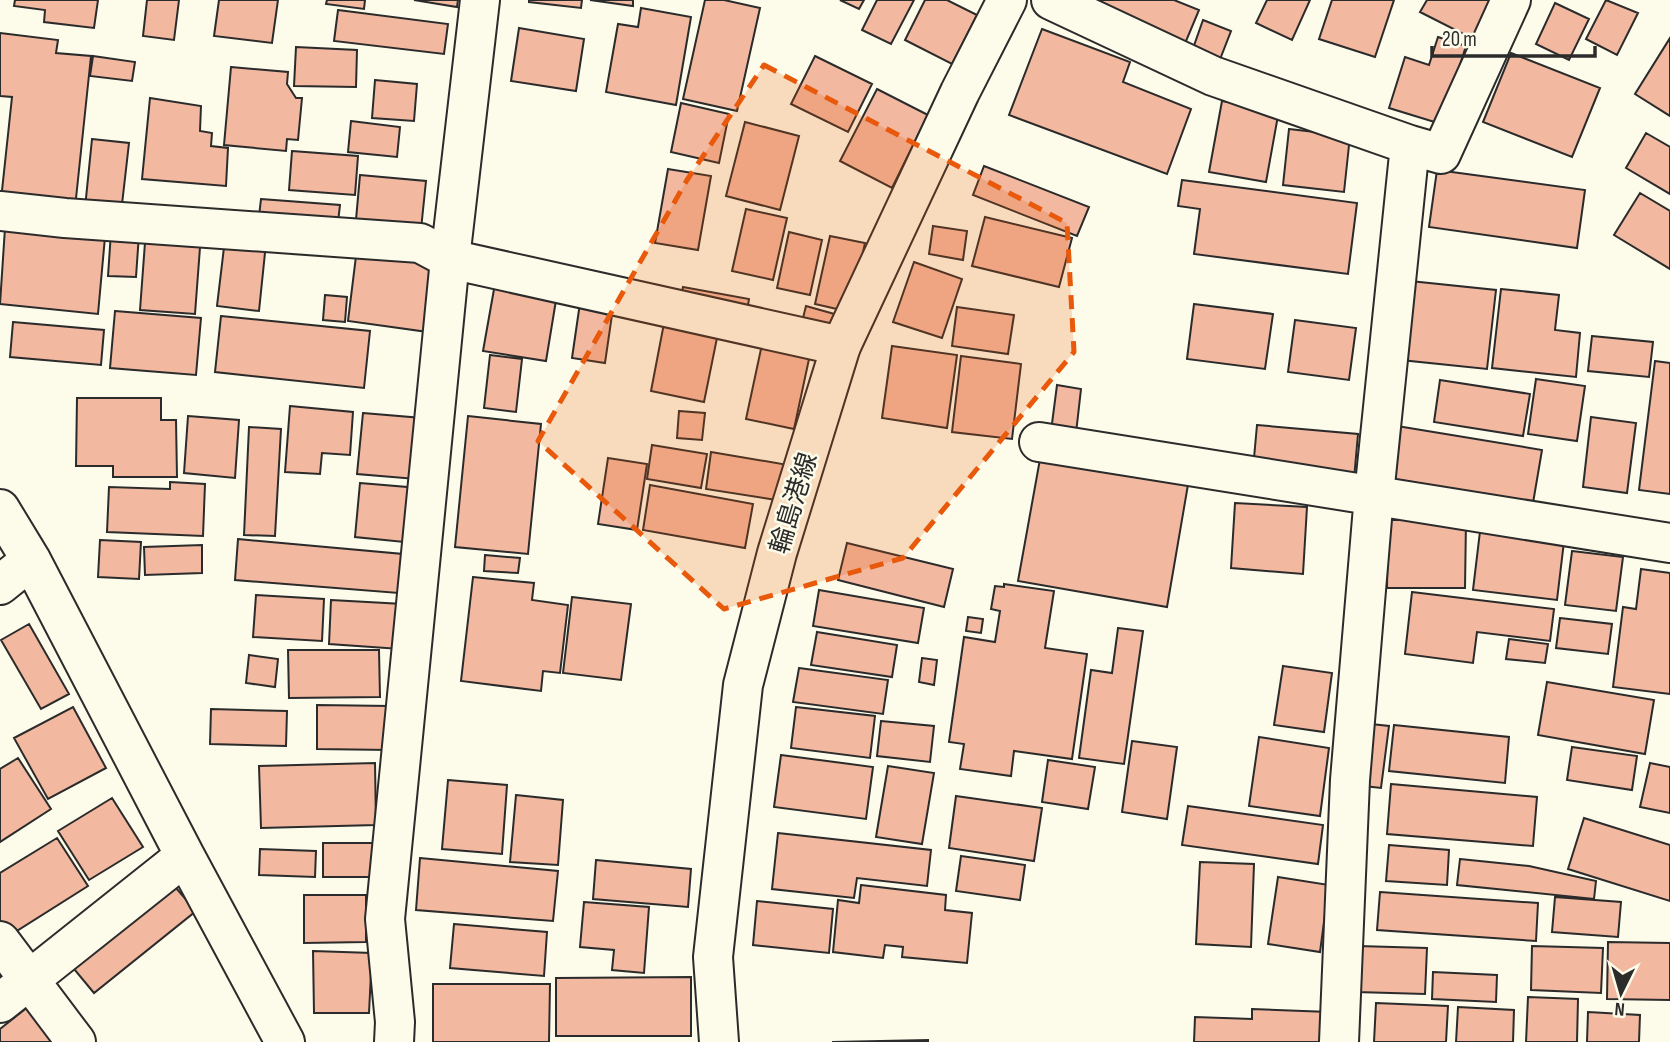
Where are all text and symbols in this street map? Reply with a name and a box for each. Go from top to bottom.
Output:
scale bar [1432,14,1595,58]
text: 20 m [1442,27,1477,52]
street label: 輪島港線 [764,449,824,558]
north arrow [1586,958,1656,1028]
text: N [1614,997,1626,1020]

